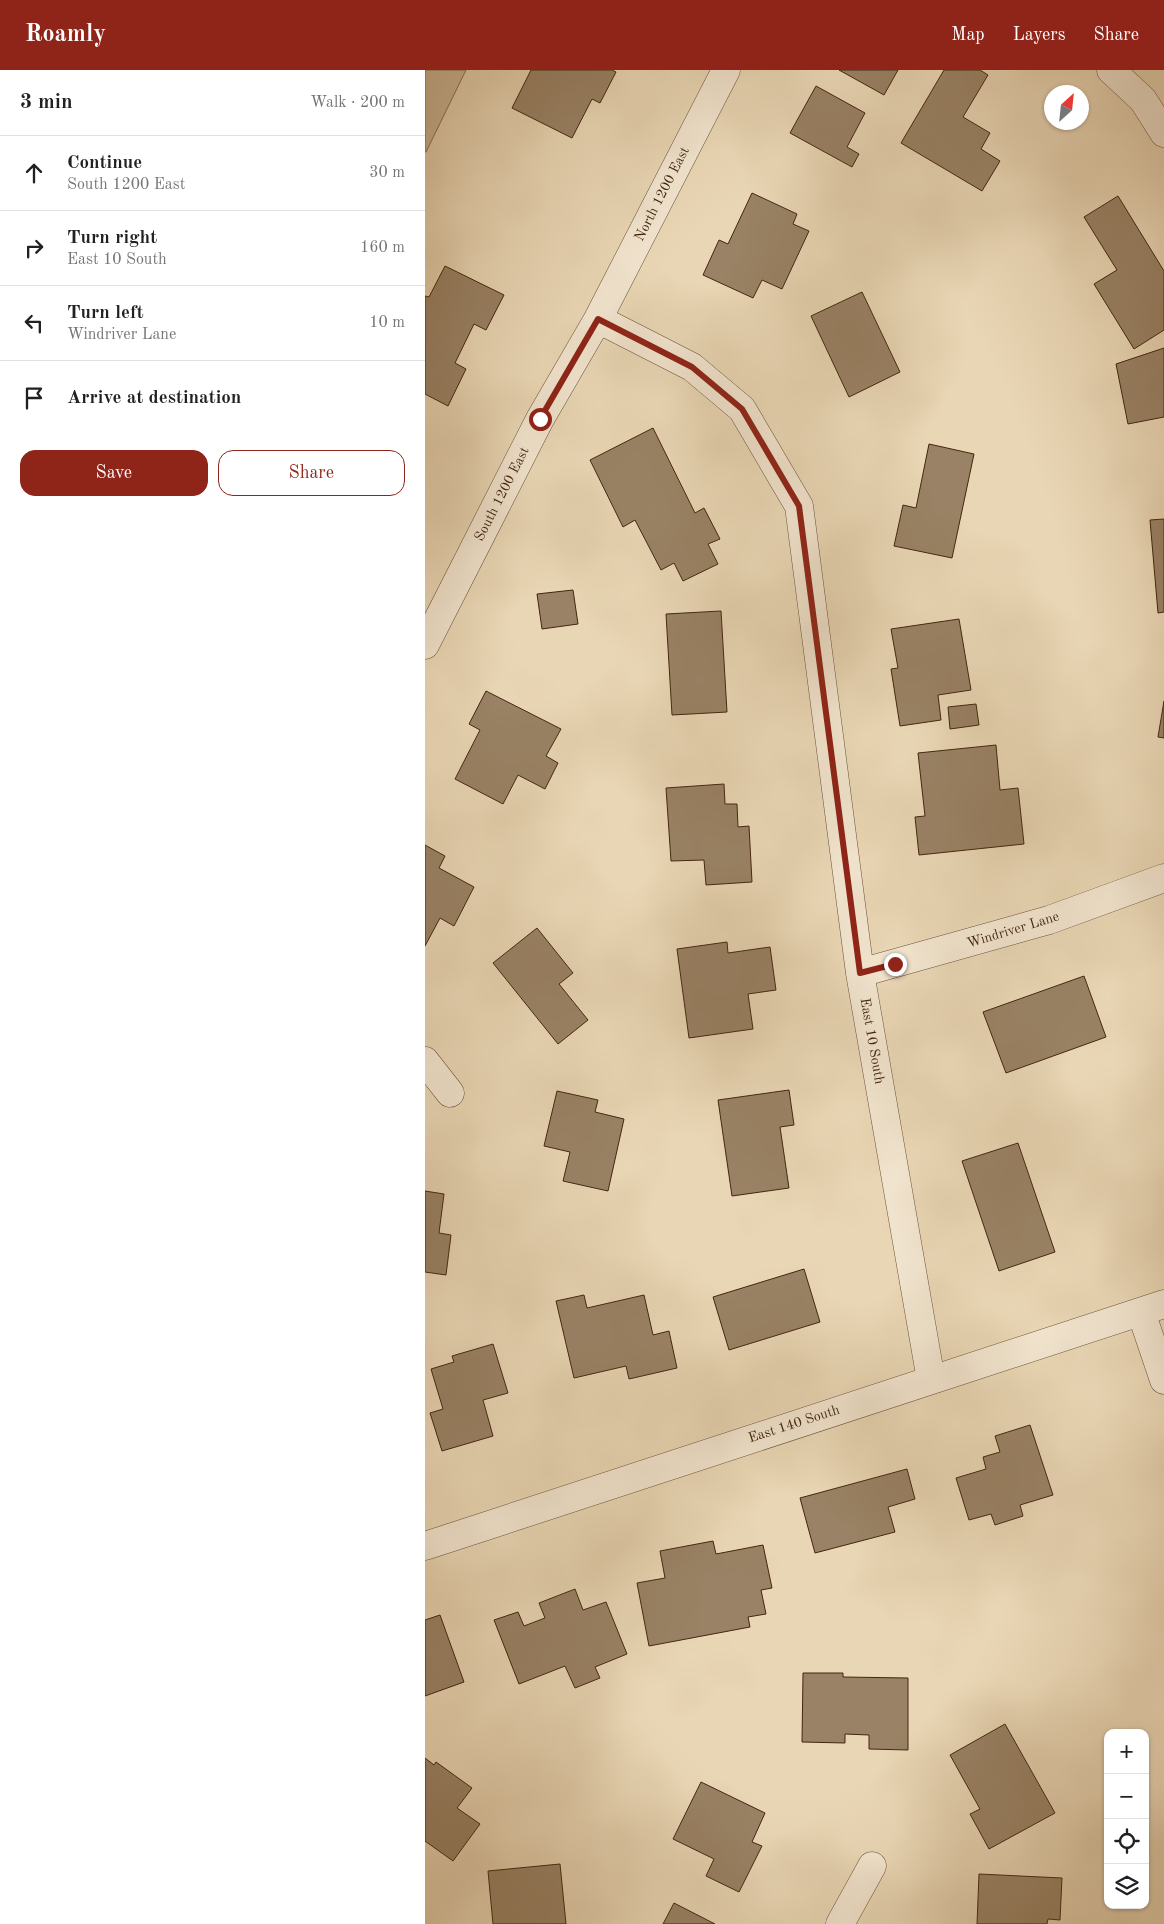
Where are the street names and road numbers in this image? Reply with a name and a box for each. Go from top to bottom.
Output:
street label: North 1200 East [632,144,692,243]
street label: South 1200 East [472,445,532,543]
street label: Windriver Lane [965,909,1061,951]
street label: East 10 South [858,997,887,1086]
street label: East 140 South [746,1402,842,1445]

